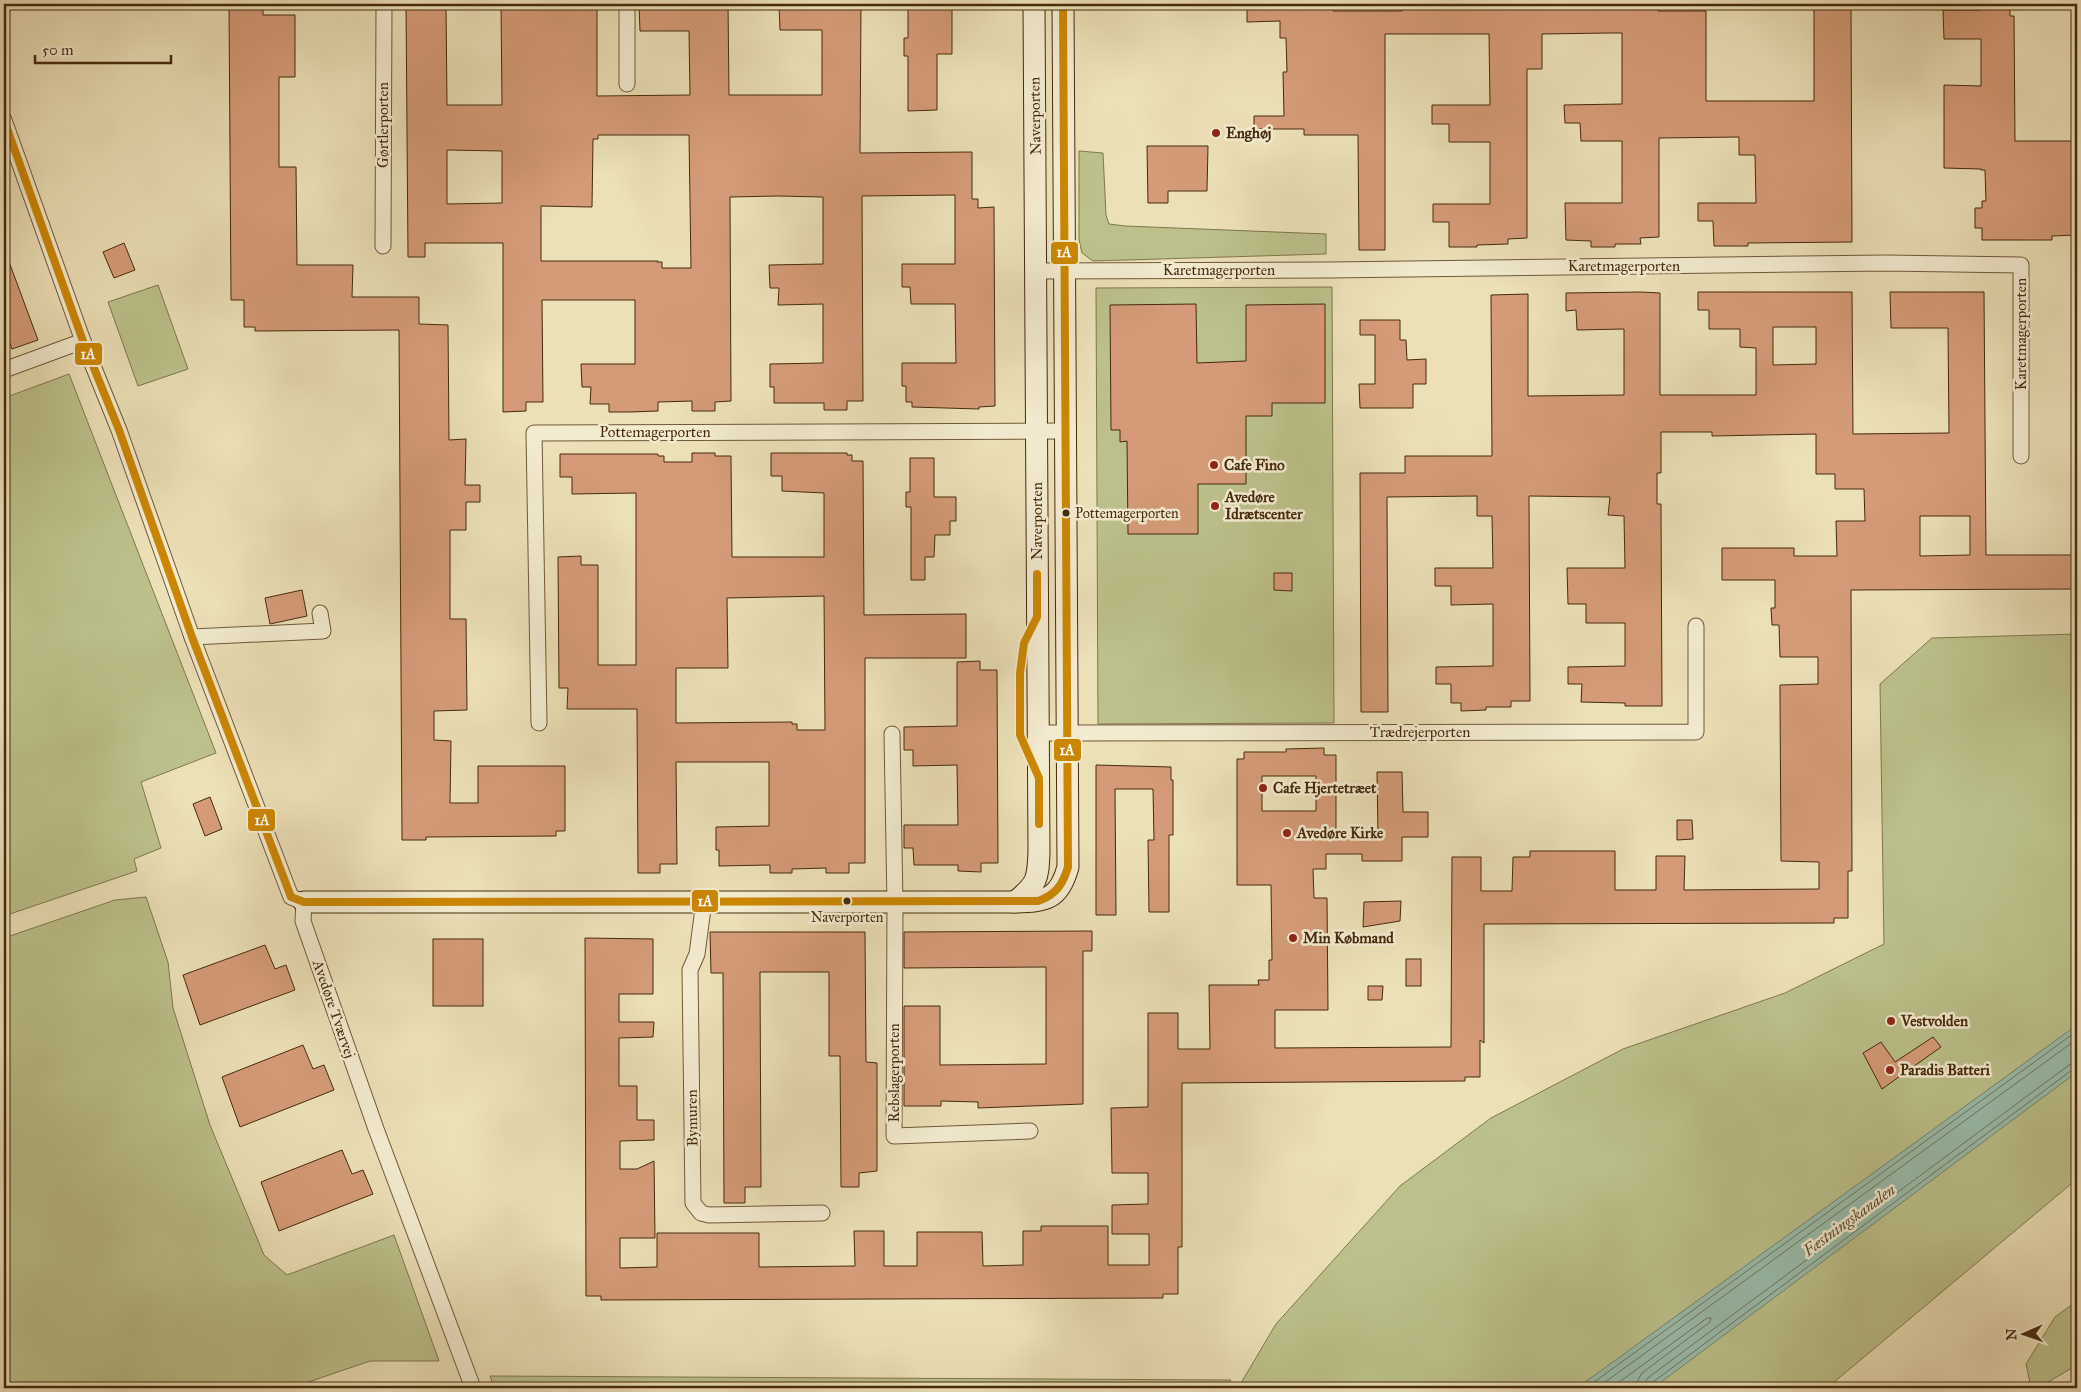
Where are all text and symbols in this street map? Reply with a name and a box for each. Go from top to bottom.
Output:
scale bar [35,32,171,64]
text: 50 m [42,41,74,59]
street label: Naverporten [1025,77,1045,155]
street label: Gørtlerporten [374,82,392,168]
place label: Enghøj [1226,124,1271,143]
marker: Enghøj [1210,127,1222,139]
line badge: 1A [1050,241,1079,265]
text: 1A [1057,244,1072,261]
street label: Karetmagerporten [1568,257,1680,275]
street label: Karetmagerporten [1163,261,1275,279]
street label: Karetmagerporten [2012,278,2030,390]
line badge: 1A [74,342,103,366]
text: 1A [81,346,96,363]
street label: Pottemagerporten [599,423,711,441]
place label: Cafe Fino [1224,456,1285,474]
marker: Cafe Fino [1208,459,1220,471]
street label: Naverporten [1028,482,1046,560]
place label: Avedøre Idrætscenter [1224,488,1303,523]
marker: Avedøre Idrætscenter [1209,500,1221,512]
place label: Pottemagerporten [1075,505,1179,522]
marker: Pottemagerporten [1061,508,1071,518]
street label: Trædrejerporten [1370,723,1470,741]
line badge: 1A [1053,738,1082,762]
text: 1A [1060,742,1075,759]
place label: Cafe Hjertetræet [1273,779,1377,798]
marker: Cafe Hjertetræet [1257,782,1269,794]
line badge: 1A [247,808,276,832]
text: 1A [255,812,270,829]
place label: Avedøre Kirke [1296,824,1384,842]
marker: Avedøre Kirke [1281,827,1293,839]
line badge: 1A [691,889,719,913]
text: 1A [698,893,713,910]
marker: Naverporten [842,896,852,906]
place label: Naverporten [811,909,884,926]
place label: Min Købmand [1303,929,1394,947]
marker: Min Købmand [1287,932,1299,944]
street label: Avedøre Tværvej [308,957,359,1061]
place label: Vestvolden [1900,1012,1969,1030]
marker: Vestvolden [1885,1015,1897,1027]
street label: Rebslagerporten [885,1023,903,1123]
place label: Paradis Batteri [1900,1061,1991,1079]
marker: Paradis Batteri [1884,1064,1896,1076]
street label: Bymuren [683,1089,701,1147]
water label: Fæstningskanalen [1798,1180,1899,1261]
north arrow [1998,1310,2048,1360]
text: N [2003,1328,2020,1341]

